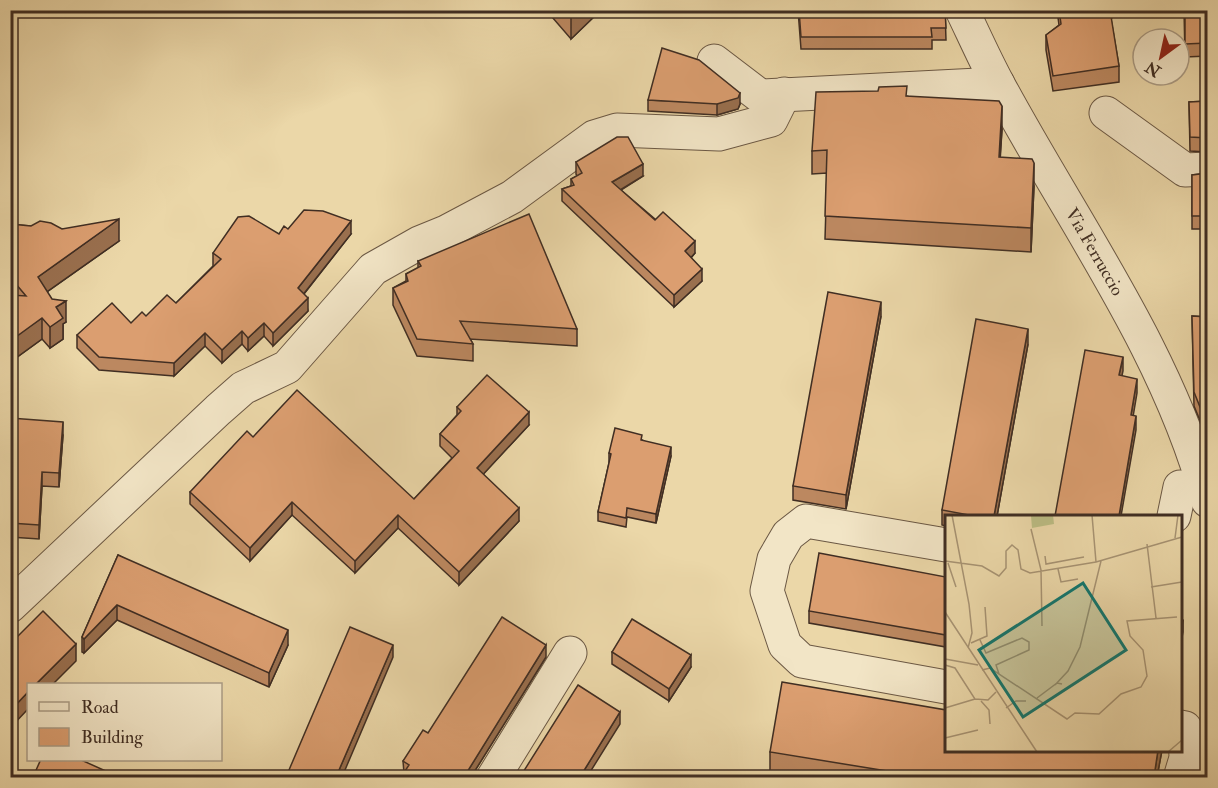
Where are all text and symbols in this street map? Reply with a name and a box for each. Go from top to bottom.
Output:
north arrow [1131,27,1191,87]
text: N [1141,56,1166,82]
street label: Via Ferruccio [1060,204,1129,300]
inset map [945,515,1182,752]
legend [27,683,222,761]
text: Road [81,696,119,719]
text: Building [81,726,144,749]

